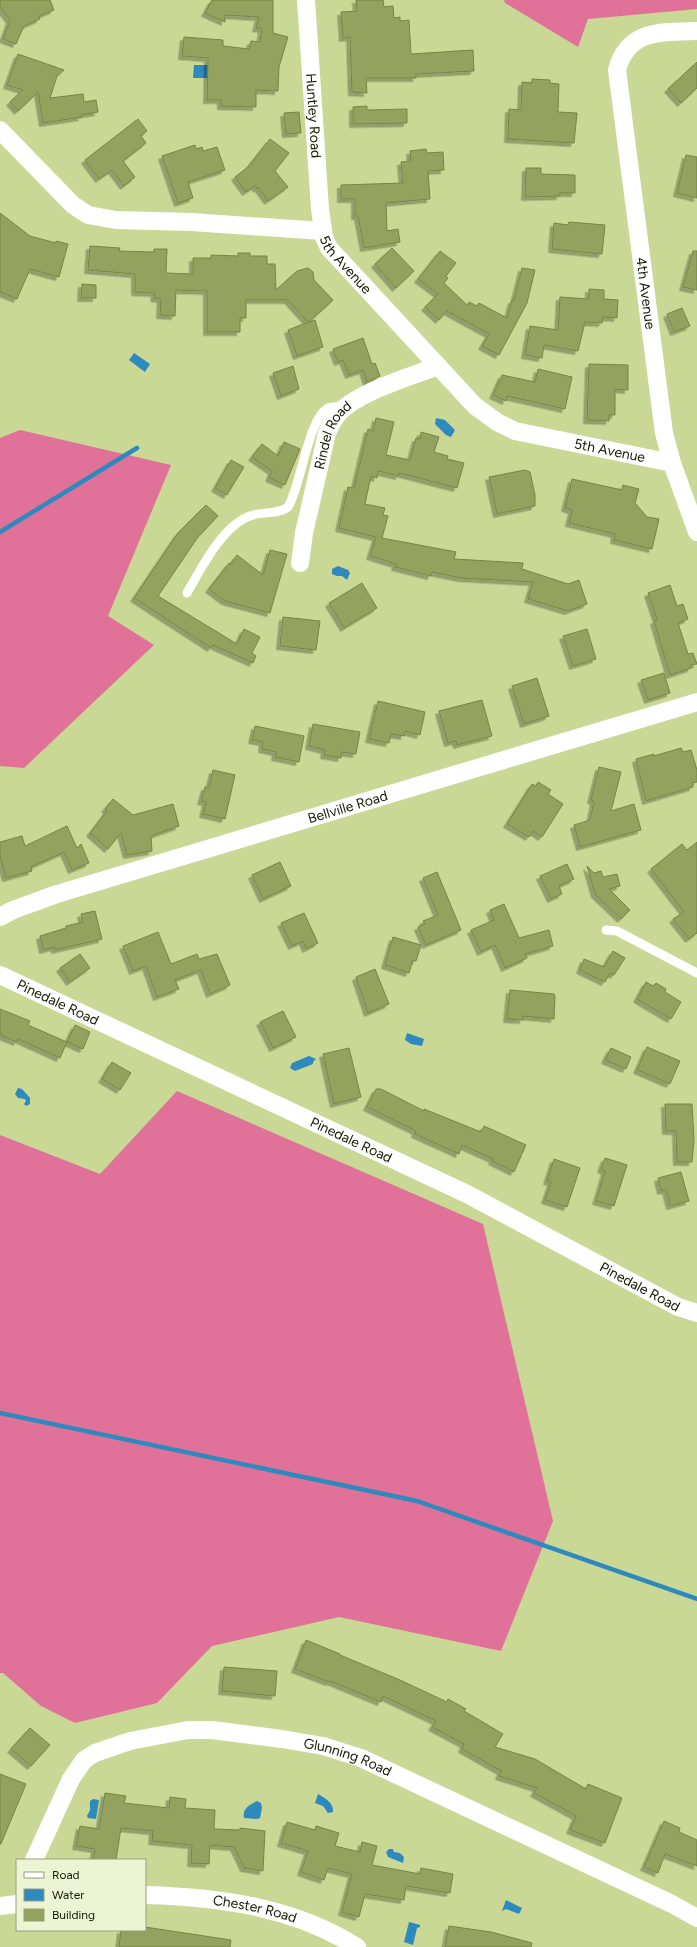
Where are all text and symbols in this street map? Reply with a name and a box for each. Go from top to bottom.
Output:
street label: Huntley Road [302,73,325,159]
street label: 5th Avenue [316,233,376,297]
street label: 4th Avenue [633,256,659,331]
street label: Rindel Road [310,397,355,471]
street label: 5th Avenue [573,435,647,466]
street label: Bellville Road [306,787,390,827]
street label: Pinedale Road [14,976,102,1029]
street label: Pinedale Road [308,1113,395,1166]
street label: Pinedale Road [597,1258,683,1315]
street label: Glunning Road [302,1734,394,1780]
legend [16,1859,146,1931]
text: Road [52,1868,80,1882]
text: Water [52,1888,84,1902]
street label: Chester Road [212,1891,299,1926]
text: Building [52,1908,95,1922]

